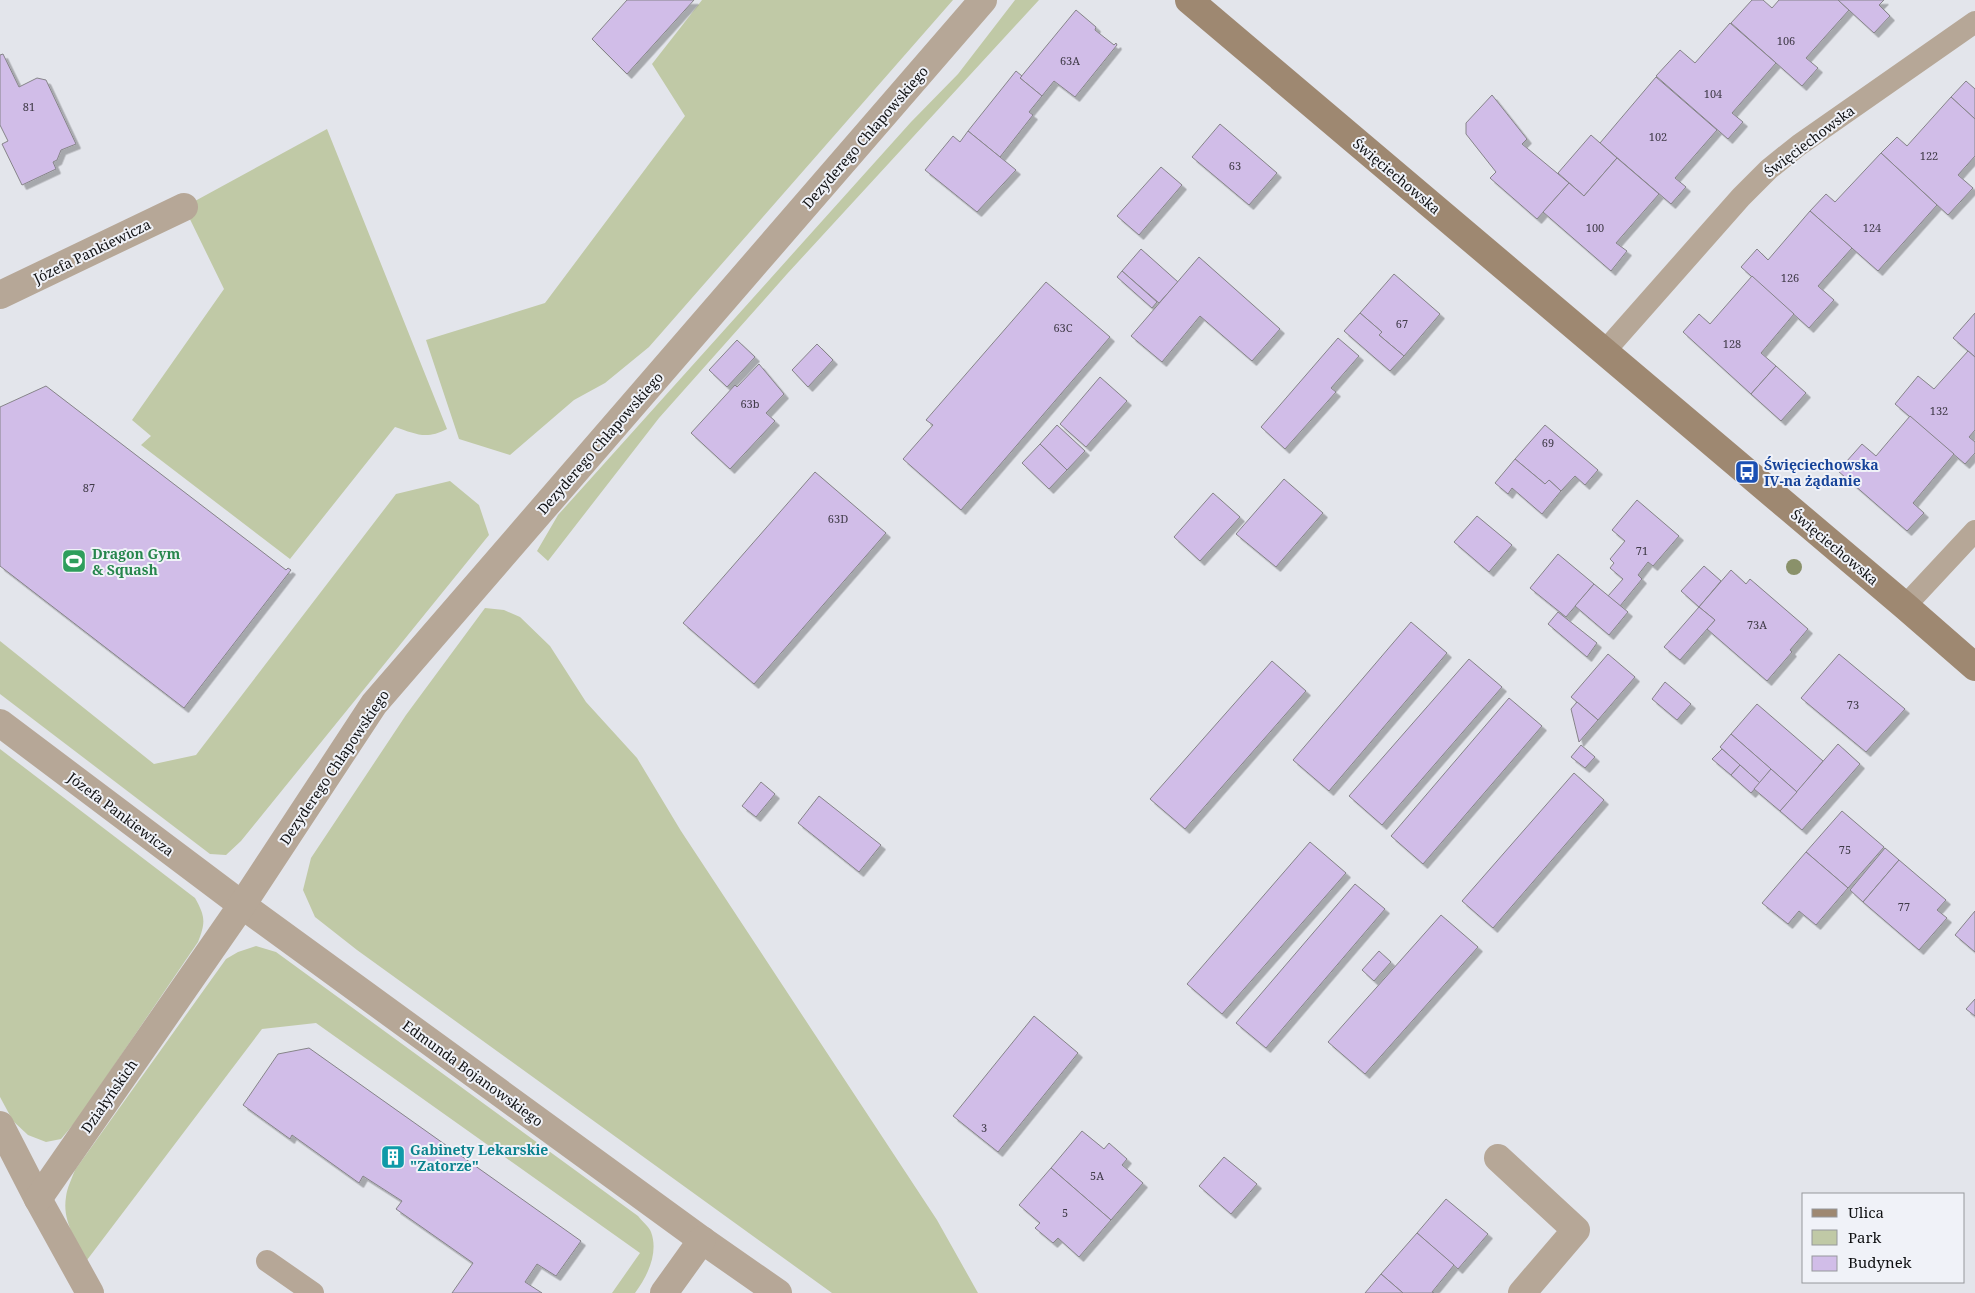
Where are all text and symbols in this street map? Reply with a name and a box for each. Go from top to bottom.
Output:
house number: 106 [1777,33,1795,48]
house number: 63A [1060,53,1080,68]
street label: Dezyderego Chłapowskiego [798,62,932,212]
house number: 104 [1704,86,1722,101]
house number: 81 [23,99,35,114]
street label: Święciechowska [1760,101,1858,181]
house number: 102 [1649,129,1667,144]
street label: Święciechowska [1349,134,1445,218]
house number: 122 [1920,148,1938,163]
house number: 63 [1229,158,1241,173]
street label: Józefa Pankiewicza [29,214,154,288]
house number: 100 [1586,220,1604,235]
house number: 124 [1863,220,1881,235]
house number: 126 [1781,270,1799,285]
house number: 67 [1396,316,1408,331]
house number: 63C [1053,320,1073,335]
house number: 128 [1723,336,1741,351]
street label: Dezyderego Chłapowskiego [533,368,667,518]
house number: 63b [740,396,760,411]
house number: 132 [1930,403,1948,418]
house number: 69 [1542,435,1554,450]
place label: Święciechowska IV-na żądanie [1764,455,1879,490]
bus stop icon: Święciechowska IV-na żądanie [1734,459,1760,485]
house number: 87 [83,480,95,495]
street label: Święciechowska [1787,505,1883,589]
house number: 63D [828,511,848,526]
house number: 71 [1636,543,1648,558]
place label: Dragon Gym & Squash [92,544,180,579]
sports icon: Dragon Gym & Squash [61,548,87,574]
house number: 73A [1747,617,1767,632]
street label: Dezyderego Chłapowskiego [275,686,393,848]
house number: 73 [1847,697,1859,712]
street label: Józefa Pankiewicza [63,767,178,860]
house number: 75 [1839,842,1851,857]
house number: 77 [1898,899,1910,914]
street label: Edmunda Bojanowskiego [399,1016,547,1130]
street label: Działyńskich [77,1055,141,1137]
house number: 3 [981,1120,987,1135]
place label: Gabinety Lekarskie "Zatorze" [410,1140,548,1175]
building icon: Gabinety Lekarskie "Zatorze" [380,1144,406,1170]
house number: 5A [1090,1168,1104,1183]
legend [1802,1193,1965,1283]
text: Ulica [1848,1202,1884,1222]
house number: 5 [1062,1205,1068,1220]
text: Park [1848,1227,1882,1247]
text: Budynek [1848,1252,1912,1272]

